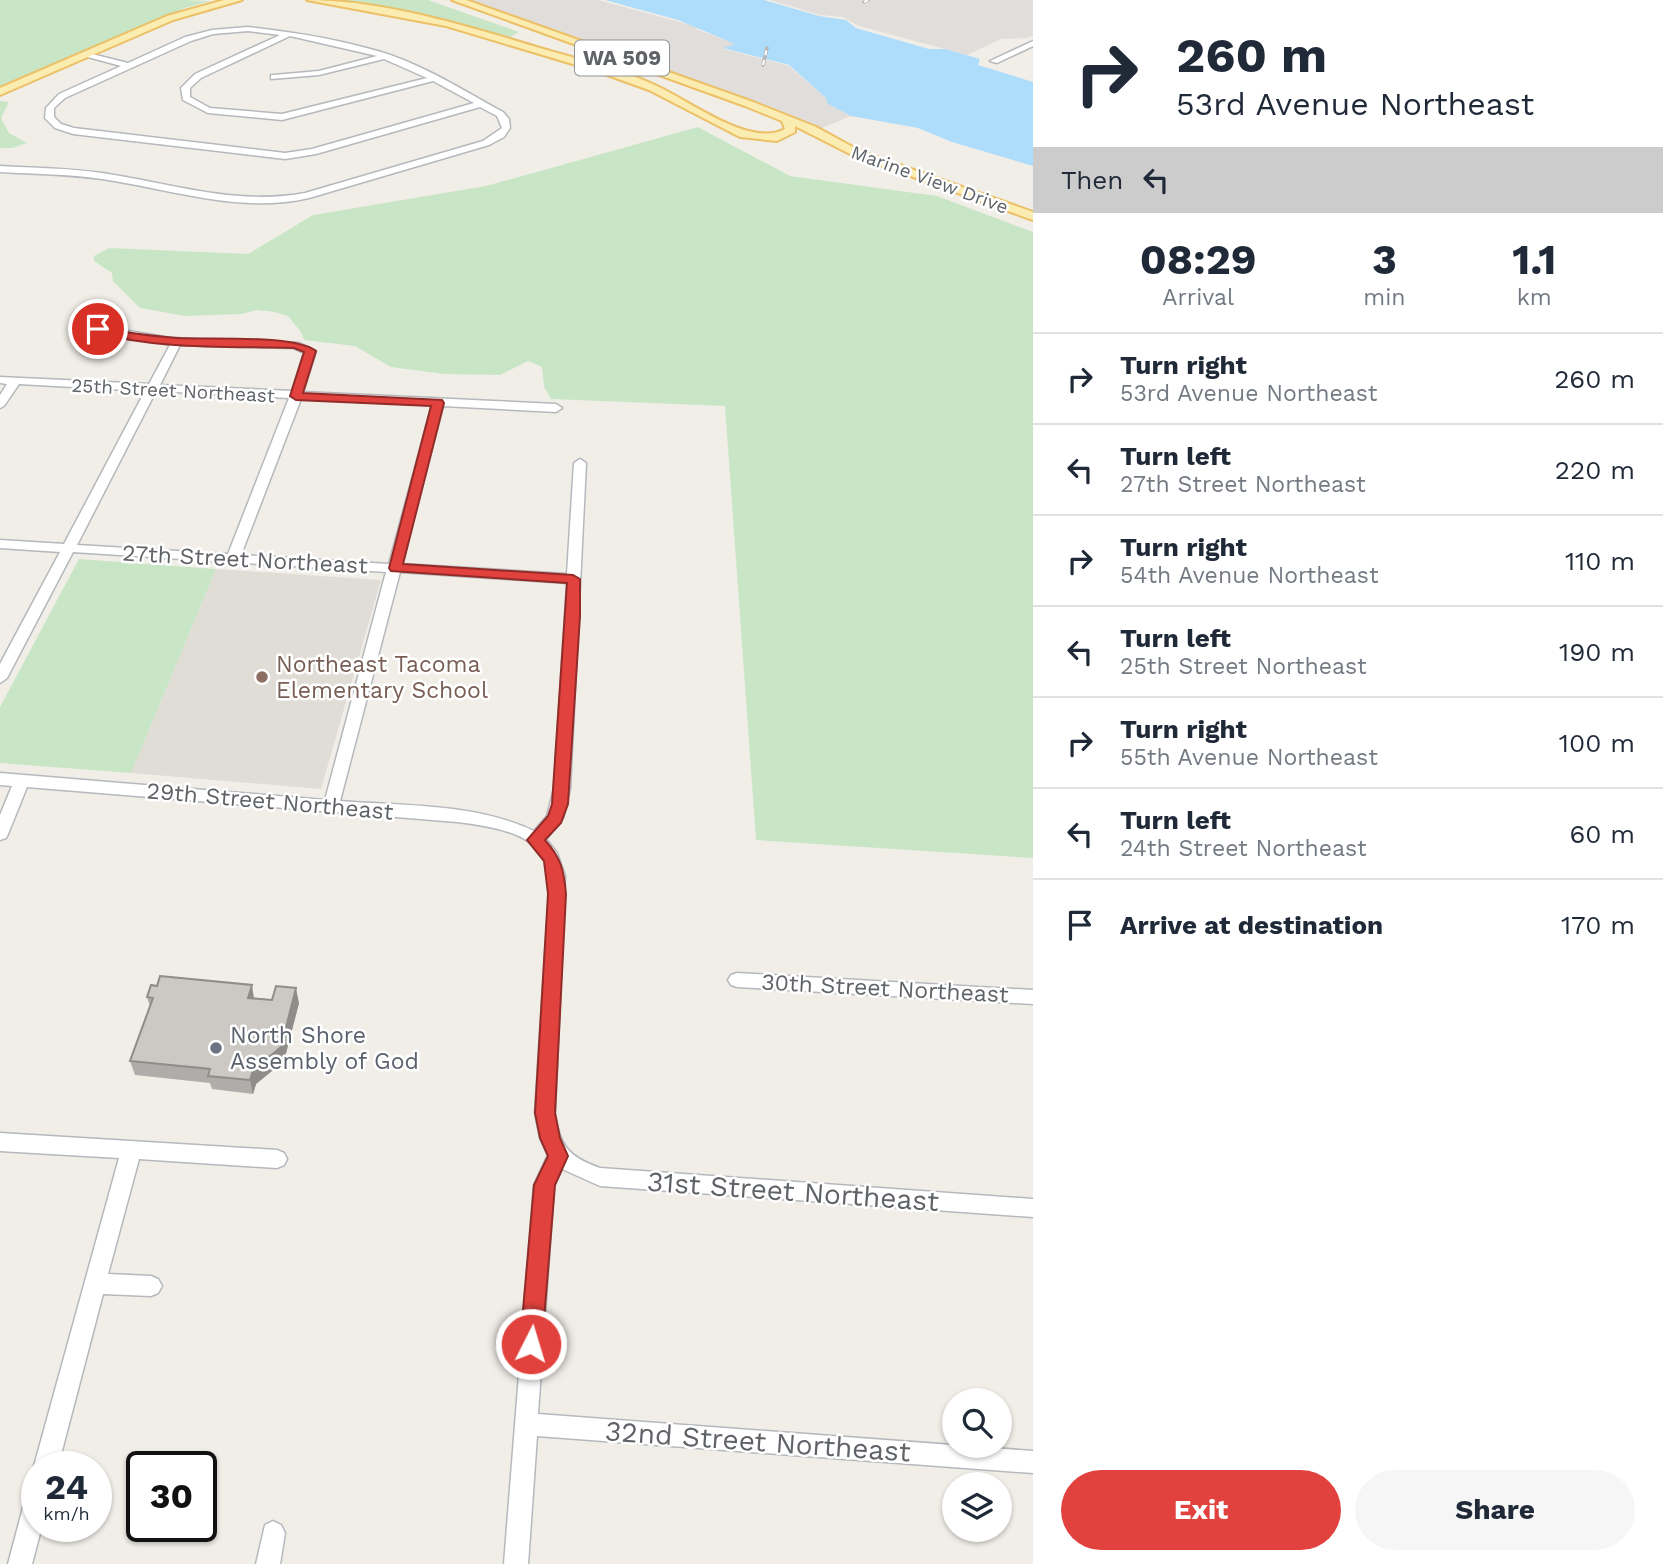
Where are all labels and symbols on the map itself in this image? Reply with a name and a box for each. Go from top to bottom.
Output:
road number: WA 509 [575,41,669,76]
street label: Marine View Drive [848,140,1012,219]
pin [68,299,128,359]
street label: 25th Street Northeast [71,374,275,407]
street label: 27th Street Northeast [122,540,369,579]
place label: Northeast Tacoma Elementary School [276,651,488,704]
marker: Northeast Tacoma Elementary School [254,669,270,685]
street label: 29th Street Northeast [145,777,395,826]
street label: 30th Street Northeast [761,969,1010,1008]
place label: North Shore Assembly of God [230,1022,419,1075]
marker: North Shore Assembly of God [208,1040,224,1056]
street label: 31st Street Northeast [646,1165,940,1218]
position arrow [494,1307,568,1381]
street label: 32nd Street Northeast [604,1414,912,1469]
speed limit sign: 30 [126,1451,217,1542]

